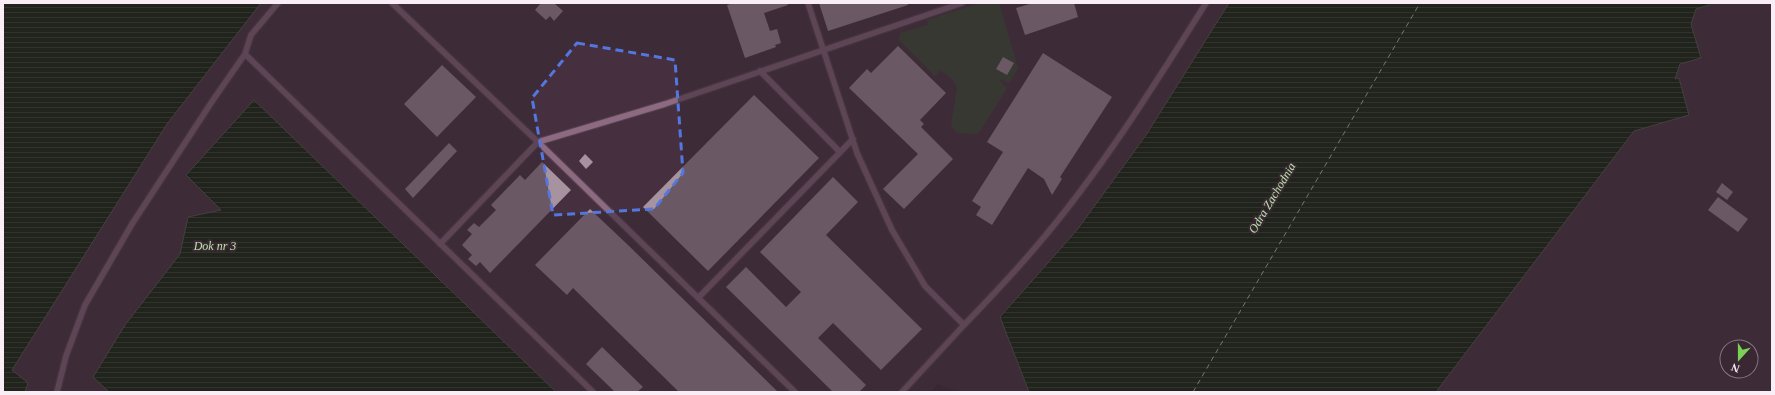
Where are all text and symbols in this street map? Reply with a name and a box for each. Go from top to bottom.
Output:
water label: Odra Zachodnia [1245,160,1299,236]
water label: Dok nr 3 [193,239,236,253]
north arrow [1719,339,1759,379]
text: N [1730,361,1741,375]

